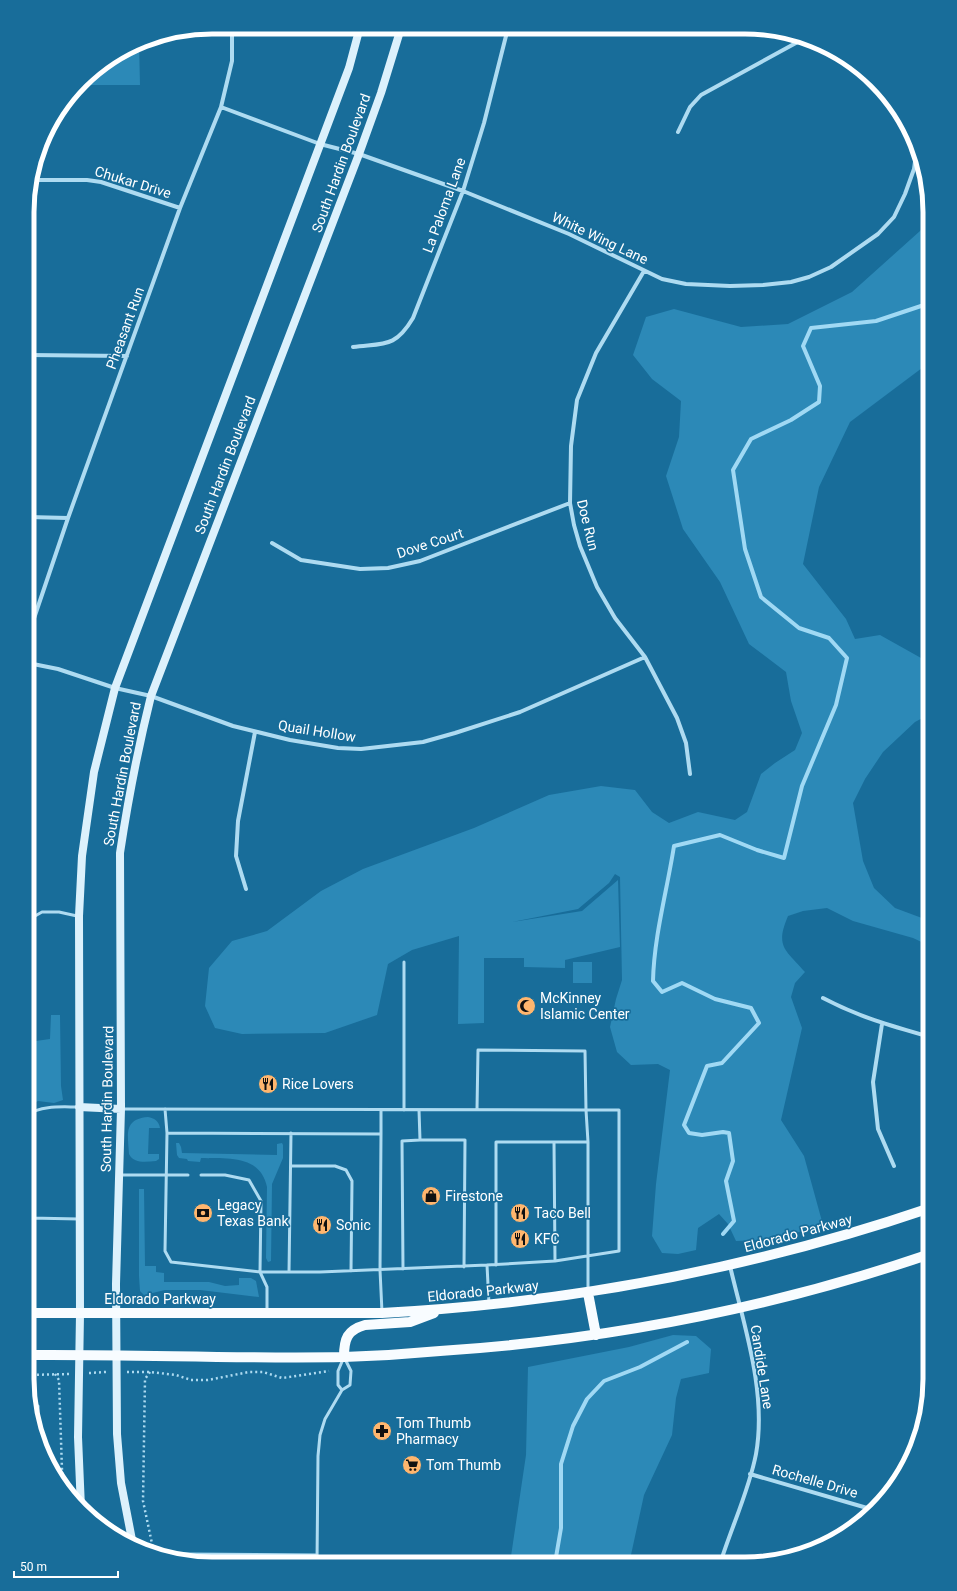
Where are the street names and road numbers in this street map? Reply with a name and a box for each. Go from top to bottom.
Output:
street label: South Hardin Boulevard [308,91,374,235]
street label: La Paloma Lane [419,155,469,255]
street label: Chukar Drive [93,163,173,201]
street label: White Wing Lane [549,209,651,267]
street label: Pheasant Run [103,285,147,371]
street label: South Hardin Boulevard [191,394,259,536]
street label: Doe Run [574,498,602,552]
street label: Dove Court [395,525,466,561]
street label: South Hardin Boulevard [100,701,144,847]
street label: Quail Hollow [277,717,358,745]
street label: South Hardin Boulevard [98,1026,116,1172]
street label: Eldorado Parkway [742,1211,854,1255]
street label: Eldorado Parkway [427,1277,540,1305]
street label: Eldorado Parkway [104,1291,216,1307]
street label: Candide Lane [747,1324,777,1410]
street label: Rochelle Drive [770,1461,860,1501]

